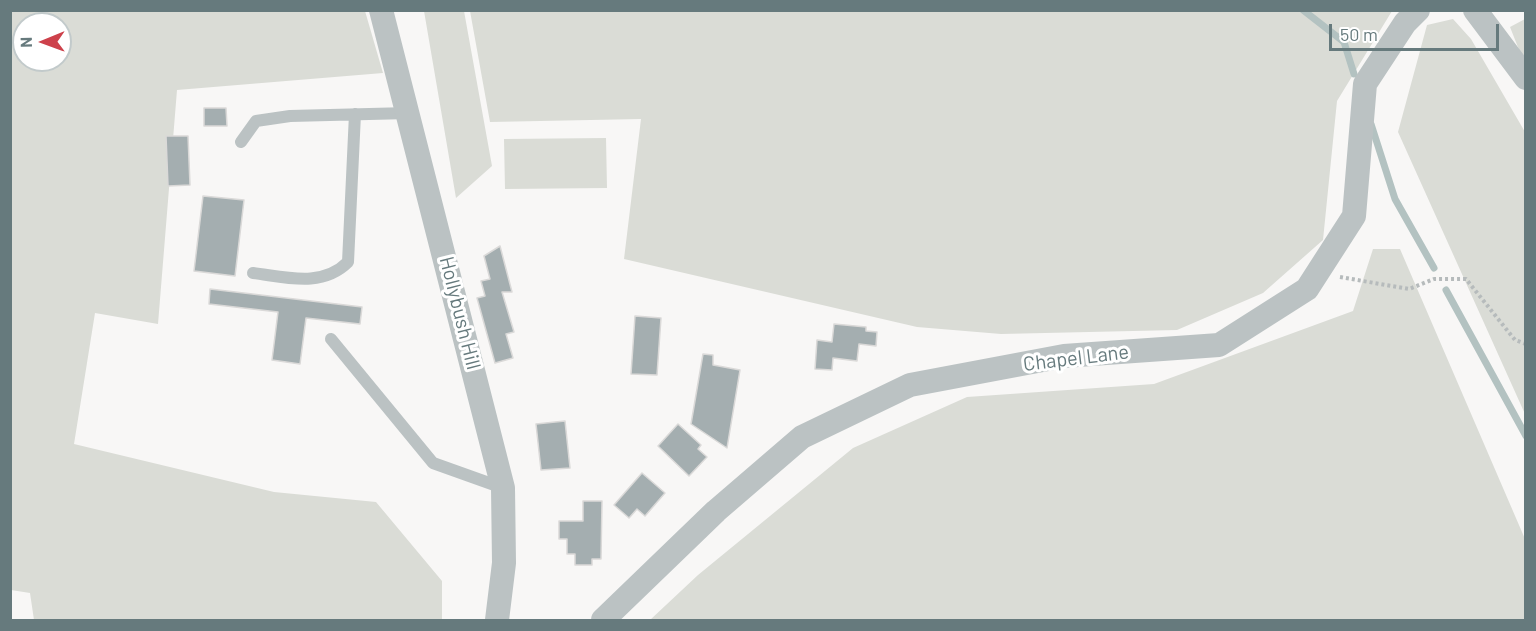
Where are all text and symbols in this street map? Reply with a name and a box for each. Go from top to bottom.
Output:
north arrow [12,12,72,72]
scale bar [1332,12,1502,50]
text: 50 m [1340,23,1378,45]
text: N [16,37,35,48]
street label: Hollybush Hill [434,254,486,372]
street label: Chapel Lane [1022,340,1130,376]

